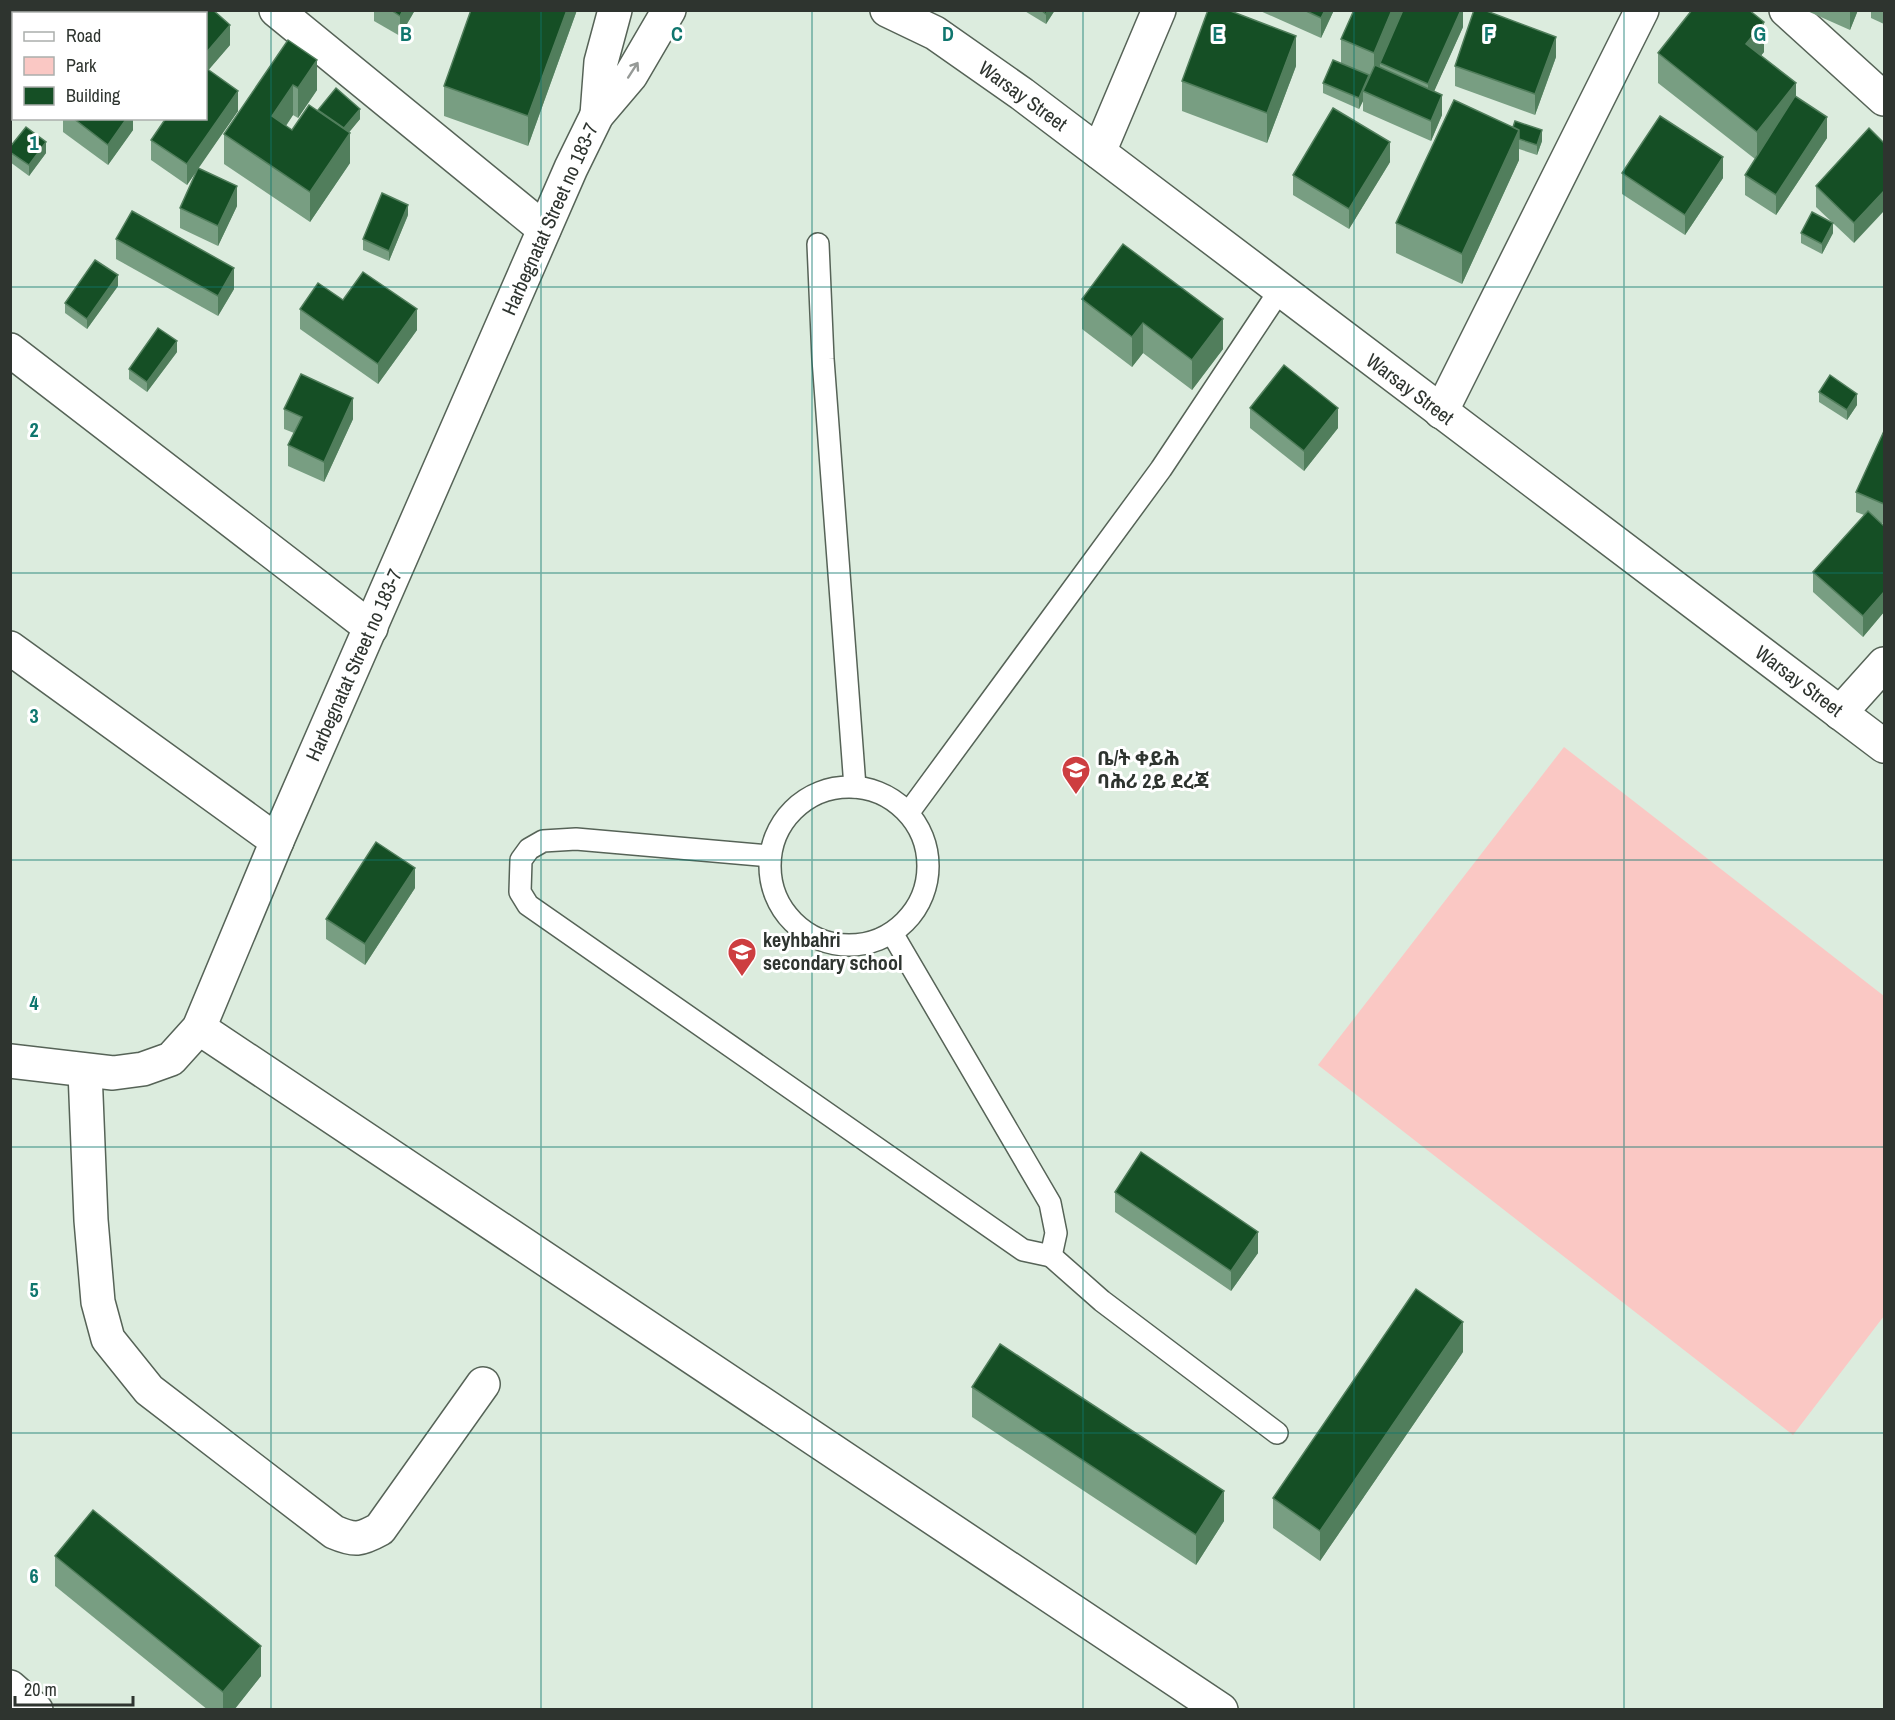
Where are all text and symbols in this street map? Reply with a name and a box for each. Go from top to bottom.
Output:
legend [12,12,207,120]
text: B [400,20,412,47]
text: C [671,20,683,47]
text: D [942,20,954,47]
text: E [1213,20,1224,47]
text: F [1484,20,1494,47]
text: G [1754,20,1766,47]
text: Road [66,23,101,48]
text: Park [66,53,97,78]
street label: Warsay Street [974,54,1073,137]
one-way arrow [627,62,639,79]
text: Building [66,83,121,108]
street label: Harbegnatat Street no 183-7 [495,118,604,319]
text: 1 [29,129,39,156]
street label: Warsay Street [1361,347,1460,431]
text: 2 [29,416,39,443]
street label: Harbegnatat Street no 183-7 [299,564,408,765]
street label: Warsay Street [1750,639,1849,723]
text: 3 [29,702,39,729]
place label: ቤ/ት ቀይሕ ባሕሪ 2ይ ደረጃ [1097,744,1209,794]
school or university icon: ቤ/ት ቀይሕ ባሕሪ 2ይ ደረጃ [1060,754,1092,796]
place label: keyhbahri secondary school [763,926,902,976]
school or university icon: keyhbahri secondary school [726,936,758,978]
text: 4 [29,989,39,1016]
text: 5 [29,1276,39,1303]
text: 6 [29,1562,39,1589]
scale bar [15,1669,134,1707]
text: 20 m [24,1677,57,1702]

